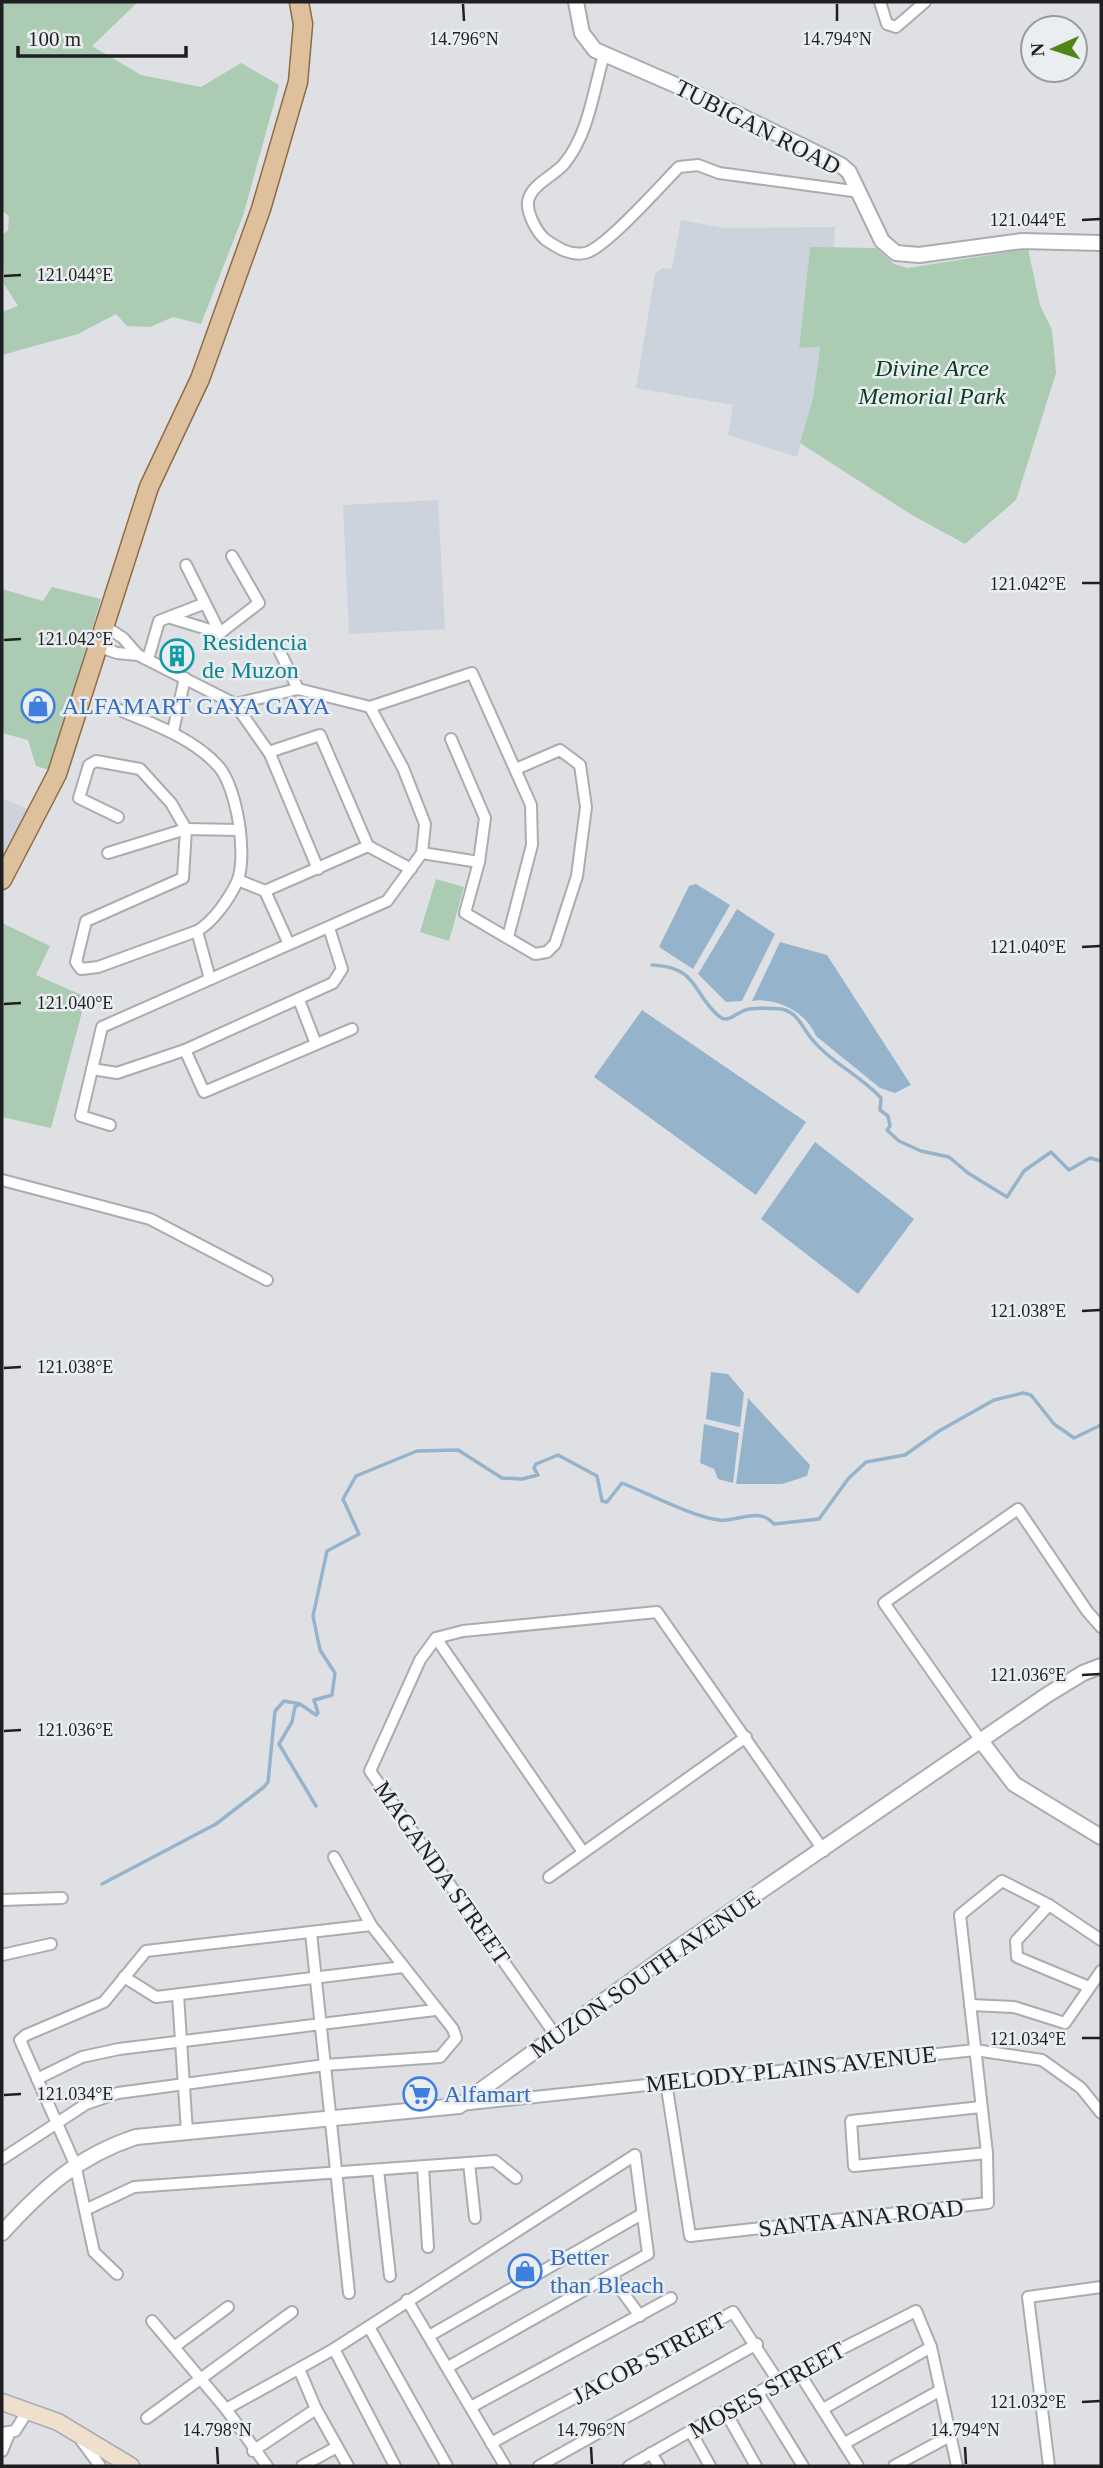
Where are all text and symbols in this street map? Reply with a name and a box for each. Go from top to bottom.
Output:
scale bar [18,14,186,58]
north arrow [1019,14,1089,84]
text: 100 m [28,27,81,51]
text: 14.796°N [429,29,499,49]
text: 14.794°N [802,29,872,49]
text: N [1027,42,1048,57]
street label: TUBIGAN ROAD [671,74,845,180]
text: 121.044°E [990,210,1066,230]
text: 121.044°E [37,265,113,285]
park label: Divine Arce Memorial Park [857,355,1006,409]
text: 121.042°E [990,574,1066,594]
text: 121.042°E [37,629,113,649]
place label: Residencia de Muzon [202,629,308,683]
building icon: Residencia de Muzon [158,637,196,675]
shop icon: ALFAMART GAYA GAYA [19,687,57,725]
place label: ALFAMART GAYA GAYA [62,693,331,719]
text: 121.040°E [990,937,1066,957]
text: 121.040°E [37,993,113,1013]
text: 121.038°E [990,1301,1066,1321]
text: 121.038°E [37,1357,113,1377]
text: 121.036°E [990,1665,1066,1685]
text: 121.036°E [37,1720,113,1740]
street label: MAGANDA STREET [369,1776,515,1970]
street label: MUZON SOUTH AVENUE [525,1885,765,2063]
text: 121.034°E [990,2029,1066,2049]
street label: MELODY PLAINS AVENUE [644,2041,938,2097]
supermarket icon: Alfamart [401,2075,439,2113]
place label: Alfamart [444,2081,531,2107]
text: 121.034°E [37,2084,113,2104]
street label: SANTA ANA ROAD [757,2194,965,2242]
place label: Better than Bleach [550,2244,664,2298]
shop icon: Better than Bleach [506,2252,544,2290]
street label: JACOB STREET [568,2306,730,2409]
street label: MOSES STREET [685,2336,850,2444]
text: 121.032°E [990,2392,1066,2412]
text: 14.798°N [182,2420,252,2440]
text: 14.796°N [556,2420,626,2440]
text: 14.794°N [930,2420,1000,2440]

